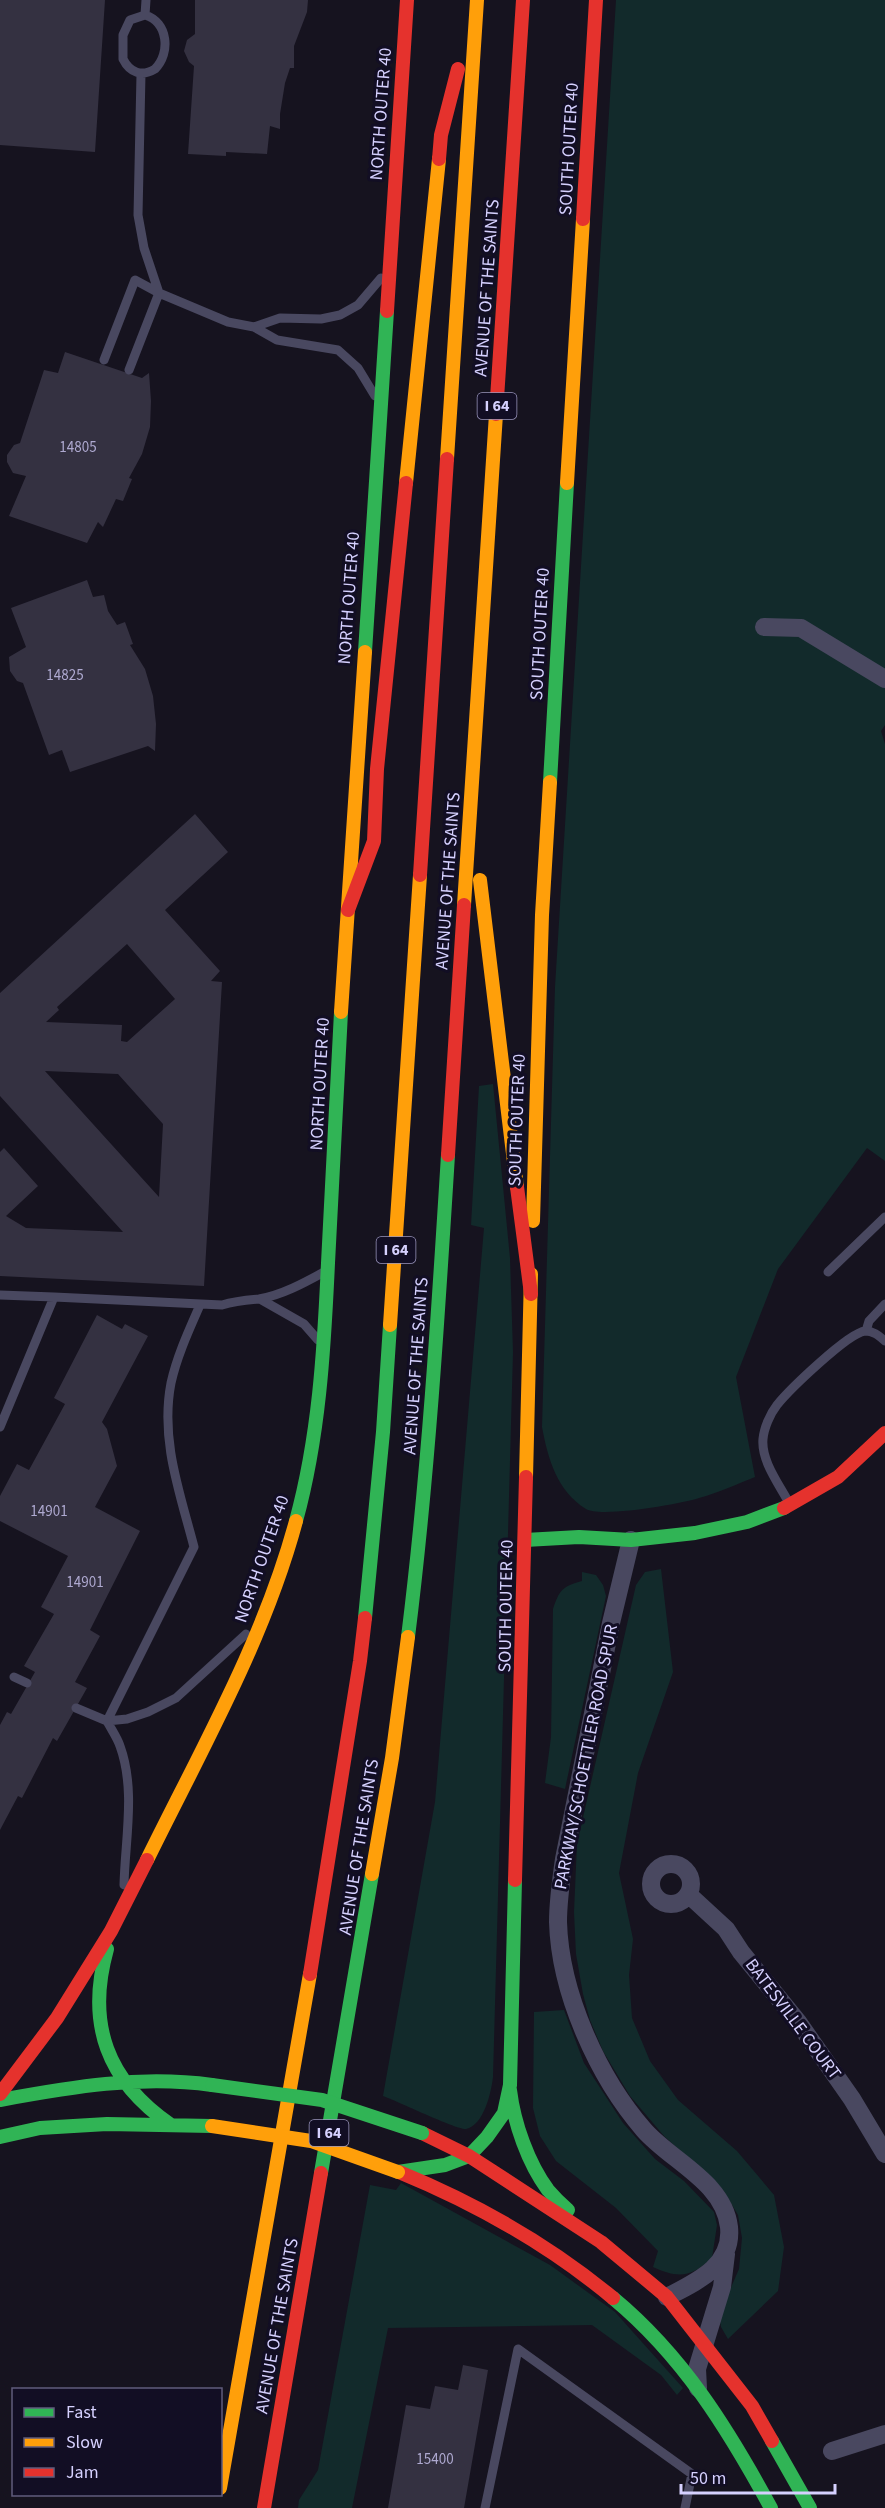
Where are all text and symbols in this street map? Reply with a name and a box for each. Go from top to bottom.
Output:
street label: NORTH OUTER 40 [364,47,398,181]
street label: SOUTH OUTER 40 [553,82,585,216]
street label: AVENUE OF THE SAINTS [468,198,506,378]
road number: I 64 [478,393,516,419]
house number: 14805 [59,437,97,458]
street label: NORTH OUTER 40 [332,531,366,665]
street label: SOUTH OUTER 40 [524,567,556,701]
house number: 14825 [46,665,84,686]
street label: AVENUE OF THE SAINTS [429,791,467,971]
street label: NORTH OUTER 40 [304,1017,336,1151]
street label: SOUTH OUTER 40 [502,1053,532,1187]
road number: I 64 [376,1237,416,1263]
street label: AVENUE OF THE SAINTS [397,1276,435,1456]
street label: NORTH OUTER 40 [229,1492,295,1626]
house number: 14901 [30,1501,68,1522]
street label: SOUTH OUTER 40 [492,1539,520,1673]
house number: 14901 [66,1572,104,1593]
street label: PARKWAY/SCHOETTLER ROAD SPUR [548,1622,624,1892]
street label: AVENUE OF THE SAINTS [333,1757,385,1937]
street label: BATESVILLE COURT [739,1953,847,2085]
road number: I 64 [310,2120,348,2146]
street label: AVENUE OF THE SAINTS [249,2236,305,2416]
legend [12,2388,222,2496]
text: Fast [66,2400,97,2425]
text: Slow [66,2430,103,2455]
house number: 15400 [416,2449,454,2470]
scale bar [681,2457,836,2495]
text: Jam [66,2460,99,2485]
text: 50 m [690,2466,726,2491]

